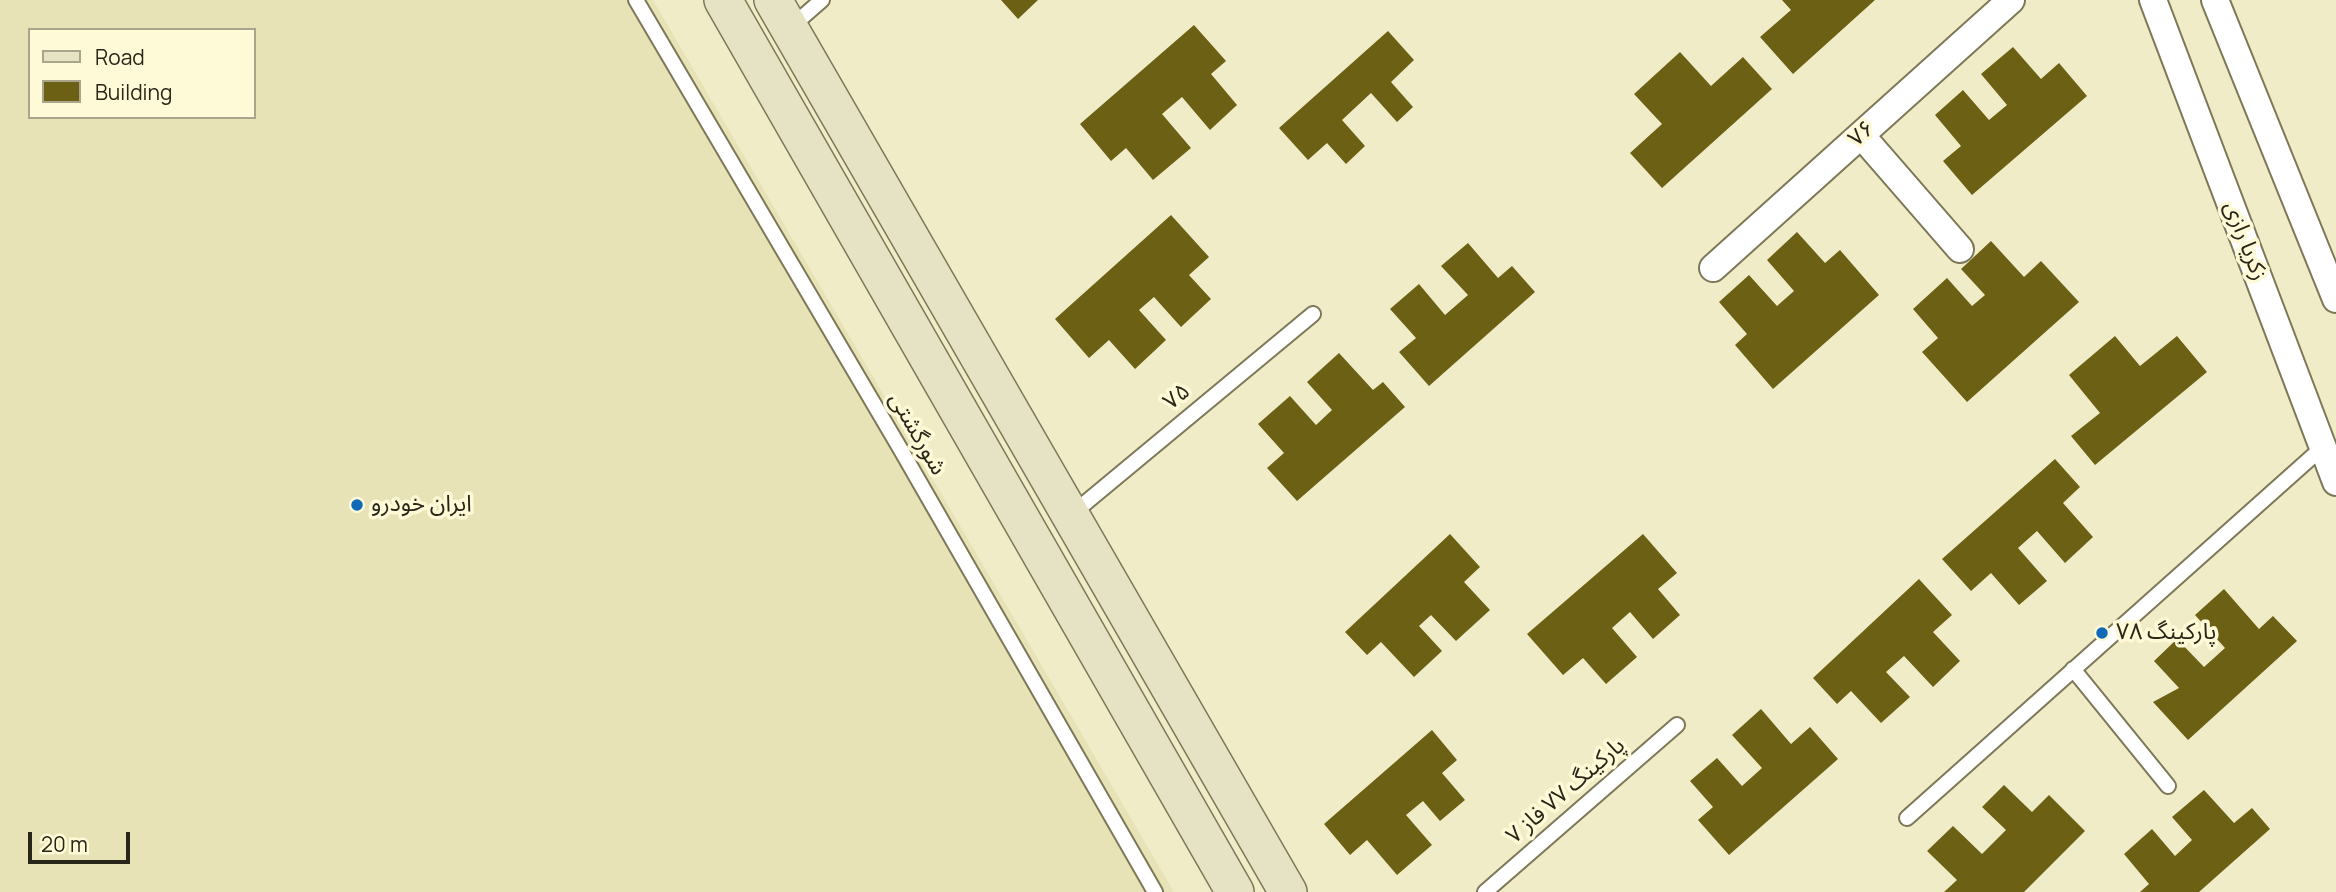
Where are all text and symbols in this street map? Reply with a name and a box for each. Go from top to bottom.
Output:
legend [28,28,256,119]
text: Road [95,43,145,71]
text: Building [95,78,172,106]
street label: ۷۶ [1843,115,1881,153]
street label: زکریا رازی [2217,197,2273,285]
street label: ۷۵ [1158,378,1196,416]
street label: شورگشتی [882,388,952,480]
place label: ایران خودرو [371,491,472,519]
marker: ایران خودرو [349,497,365,513]
place label: پارکینگ ۷۸ [2116,619,2216,647]
marker: پارکینگ ۷۸ [2094,625,2110,641]
street label: پارکینگ ۷۷ فاز ۷ [1501,732,1631,850]
scale bar [32,818,133,862]
text: 20 m [41,830,88,858]

